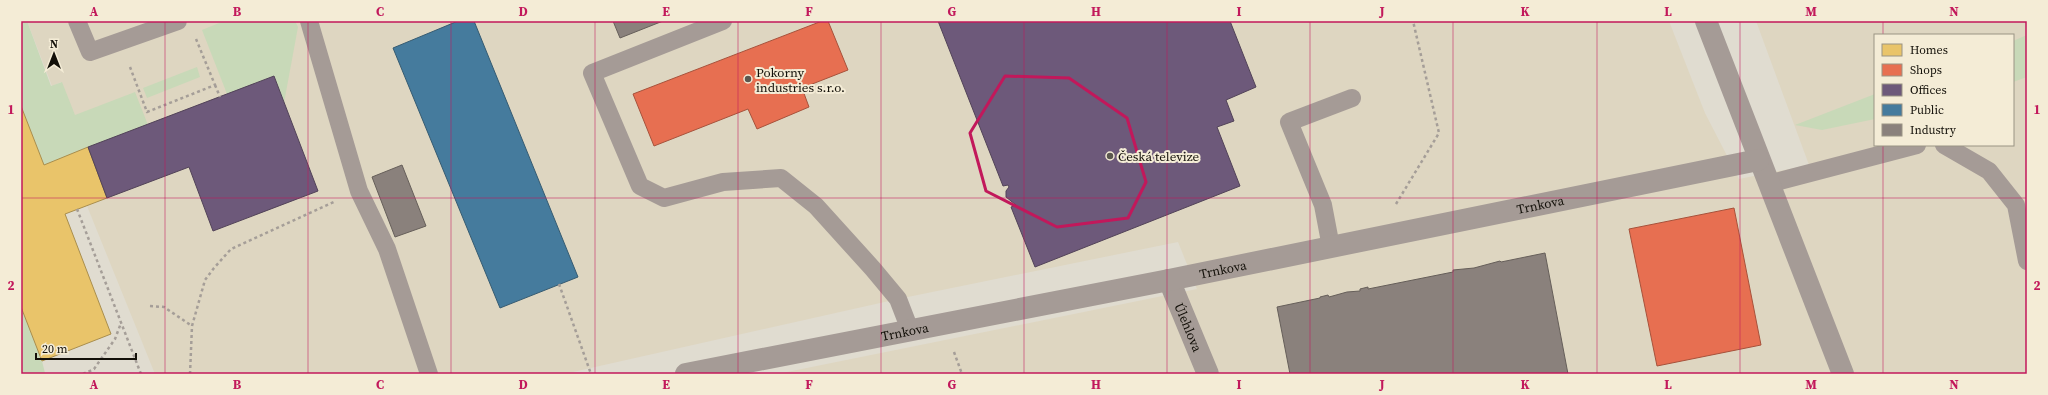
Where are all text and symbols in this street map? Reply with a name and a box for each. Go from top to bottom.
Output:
text: A [90,3,99,20]
text: B [233,3,242,20]
text: C [376,3,384,20]
text: D [518,3,528,20]
text: E [662,3,670,20]
text: F [805,3,813,20]
text: G [948,3,957,20]
text: H [1091,3,1101,20]
text: I [1236,3,1242,20]
text: J [1378,3,1385,20]
text: K [1520,3,1530,20]
text: L [1664,3,1672,20]
text: M [1805,3,1817,20]
text: N [1949,3,1959,20]
north arrow [34,34,74,74]
legend [1874,34,2014,146]
text: N [50,37,58,52]
text: Homes [1910,42,1948,58]
text: Shops [1910,62,1942,78]
place label: Pokorny industries s.r.o. [756,64,845,96]
marker: Pokorny industries s.r.o. [743,74,753,84]
text: Offices [1910,82,1947,98]
text: 1 [7,101,15,118]
text: 1 [2033,101,2041,118]
text: Public [1910,102,1944,118]
text: Industry [1910,122,1957,138]
place label: Česká televize [1118,148,1200,165]
marker: Česká televize [1105,151,1115,161]
street label: Trnkova [1515,191,1566,217]
street label: Trnkova [1198,256,1248,282]
text: 2 [7,277,15,294]
text: 2 [2033,277,2041,294]
street label: Úlehlova [1171,300,1206,355]
street label: Trnkova [880,318,930,344]
scale bar [36,335,136,361]
text: 20 m [42,341,68,357]
text: A [90,376,99,393]
text: B [233,376,242,393]
text: C [376,376,384,393]
text: D [518,376,528,393]
text: E [662,376,670,393]
text: F [805,376,813,393]
text: G [948,376,957,393]
text: H [1091,376,1101,393]
text: I [1236,376,1242,393]
text: J [1378,376,1385,393]
text: K [1520,376,1530,393]
text: L [1664,376,1672,393]
text: M [1805,376,1817,393]
text: N [1949,376,1959,393]

